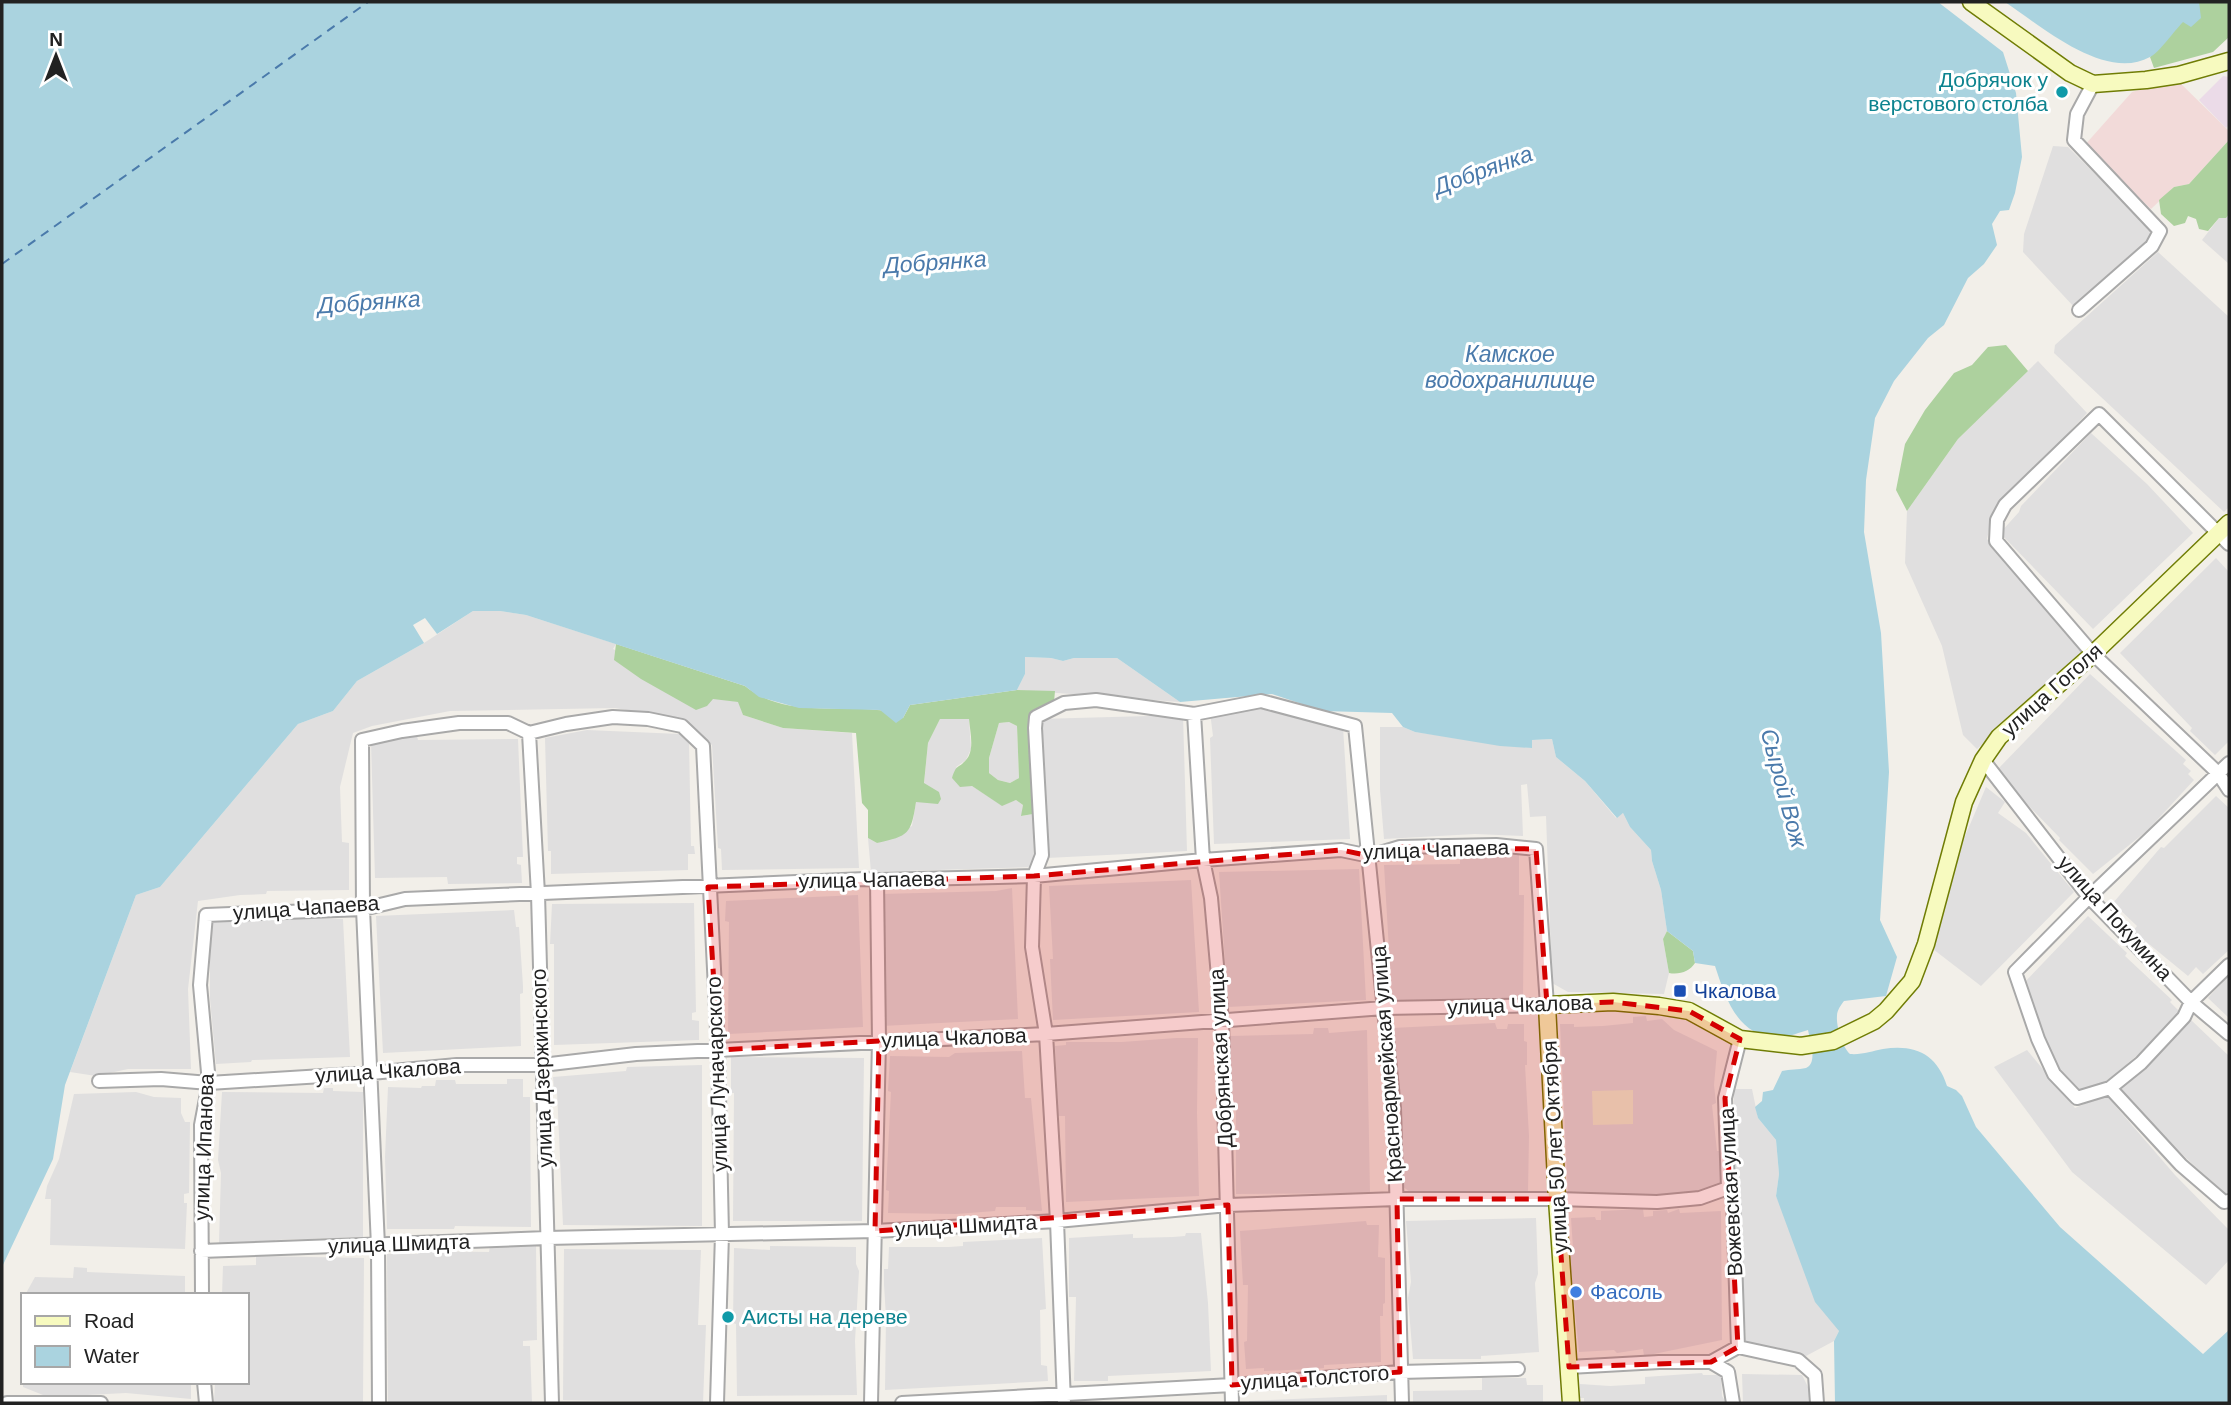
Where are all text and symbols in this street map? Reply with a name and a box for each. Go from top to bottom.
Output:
north arrow [21,21,91,91]
text: N [49,29,63,50]
place label: Добрячок у верстового столба [1868,68,2048,115]
marker: Добрячок у верстового столба [2054,84,2070,100]
water label: Добрянка [1427,140,1536,201]
water label: Добрянка [880,245,987,279]
water label: Добрянка [314,285,421,319]
water label: Камское водохранилище [1425,341,1595,393]
street label: улица Гоголя [1997,639,2107,741]
water label: Сырой Вож [1756,726,1813,851]
street label: улица Чапаева [1362,835,1510,864]
street label: улица Покумина [2053,851,2177,985]
street label: улица Чапаева [799,867,946,892]
street label: улица Чапаева [232,891,380,924]
street label: Красноармейская улица [1367,945,1406,1183]
street label: улица Дзержинского [527,968,556,1168]
street label: Добрянская улица [1204,968,1237,1148]
street label: улица Луначарского [702,976,731,1172]
place label: Чкалова [1694,979,1776,1002]
marker: Чкалова [1672,983,1688,999]
street label: улица Чкалова [1447,990,1593,1019]
street label: улица Чкалова [881,1023,1027,1052]
street label: улица 50 лет Октября [1537,1040,1572,1254]
street label: улица Чкалова [315,1054,462,1087]
street label: улица Ипанова [189,1073,218,1221]
street label: Вожевская улица [1715,1107,1746,1277]
street label: улица Шмидта [894,1210,1038,1241]
street label: улица Шмидта [327,1230,471,1257]
place label: Фасоль [1590,1280,1663,1303]
marker: Фасоль [1568,1284,1584,1300]
legend [21,1293,248,1384]
place label: Аисты на дереве [742,1305,908,1328]
text: Road [84,1309,134,1332]
marker: Аисты на дереве [720,1309,736,1325]
text: Water [84,1344,139,1367]
street label: улица Толстого [1240,1361,1390,1394]

